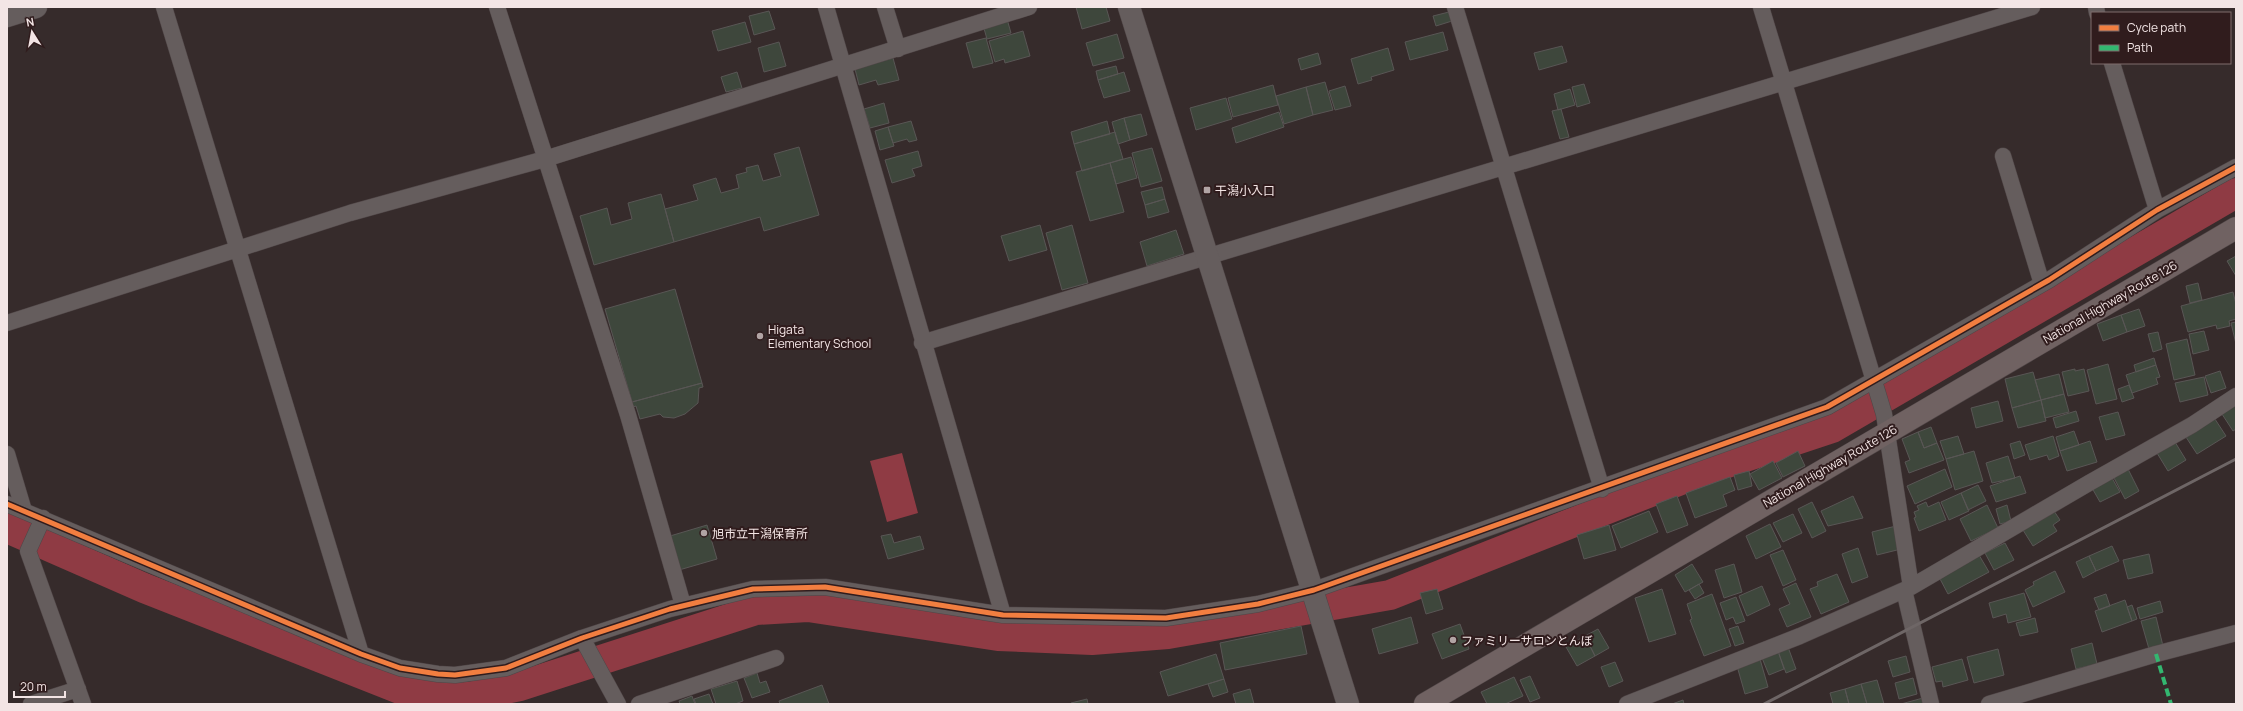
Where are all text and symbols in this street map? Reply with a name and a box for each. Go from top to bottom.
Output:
north arrow [12,12,52,52]
legend [2091,12,2231,64]
text: N [25,14,35,30]
text: Cycle path [2127,19,2186,36]
text: Path [2127,39,2153,56]
place label: 干潟小入口 [1215,182,1275,199]
marker: 干潟小入口 [1202,185,1212,195]
street label: National Highway Route 126 [2040,257,2180,347]
place label: Higata Elementary School [768,321,871,352]
marker: Higata Elementary School [755,331,765,341]
street label: National Highway Route 126 [1760,421,1900,511]
place label: 旭市立干潟保育所 [712,525,808,542]
marker: 旭市立干潟保育所 [699,528,709,538]
place label: ファミリーサロンとんぼ [1461,632,1593,649]
marker: ファミリーサロンとんぼ [1448,635,1458,645]
scale bar [14,673,65,699]
text: 20 m [20,678,47,695]

